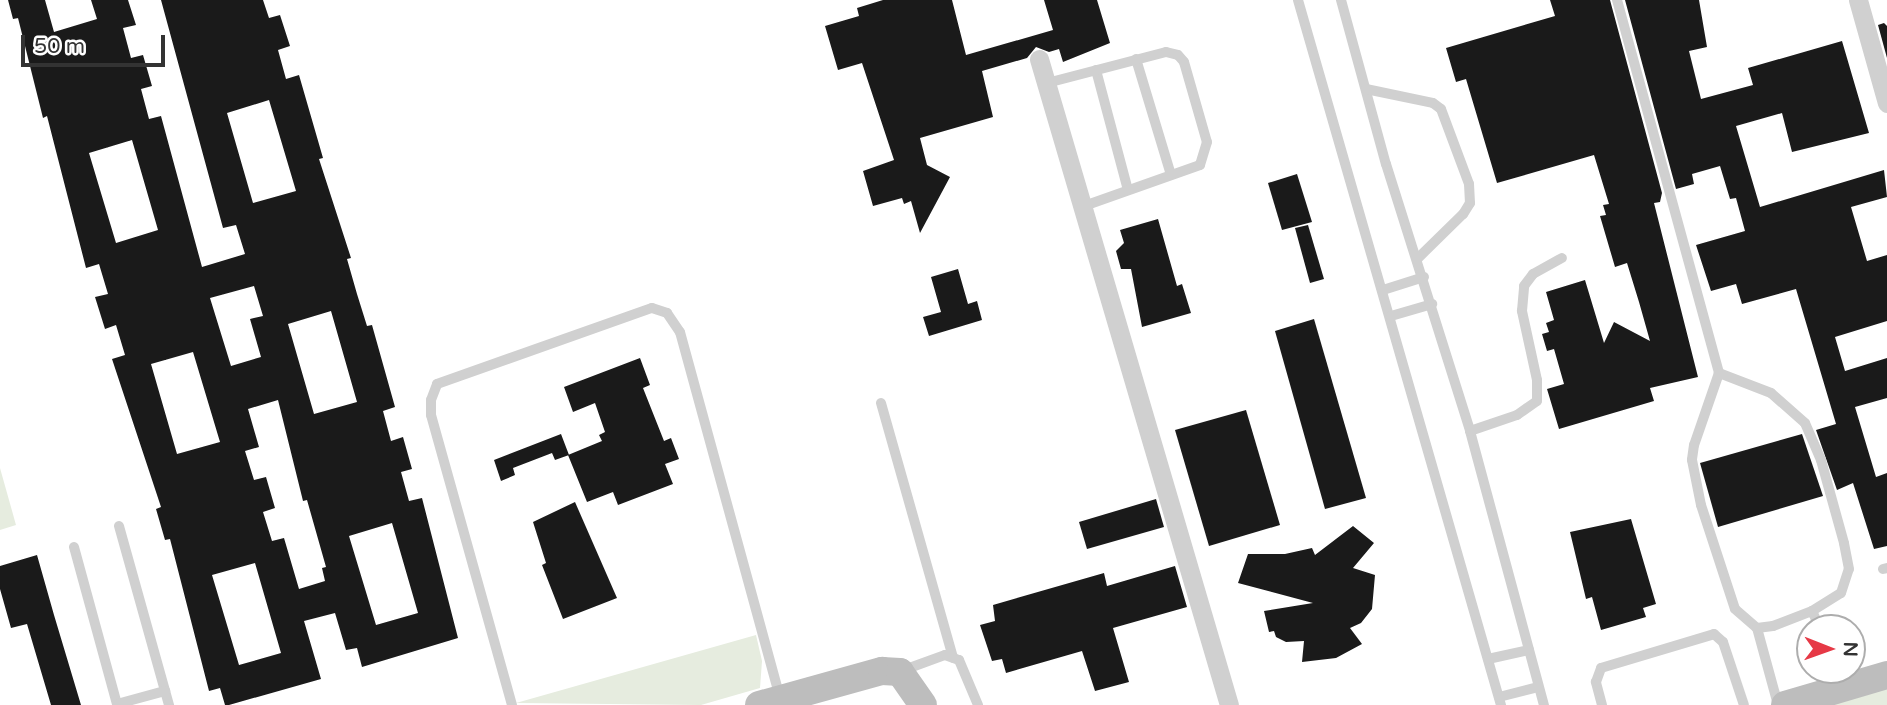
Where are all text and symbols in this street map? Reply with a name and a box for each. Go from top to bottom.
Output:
scale bar [24,21,168,65]
text: 50 m [34,34,85,59]
north arrow [1796,614,1866,684]
text: N [1839,642,1861,657]

